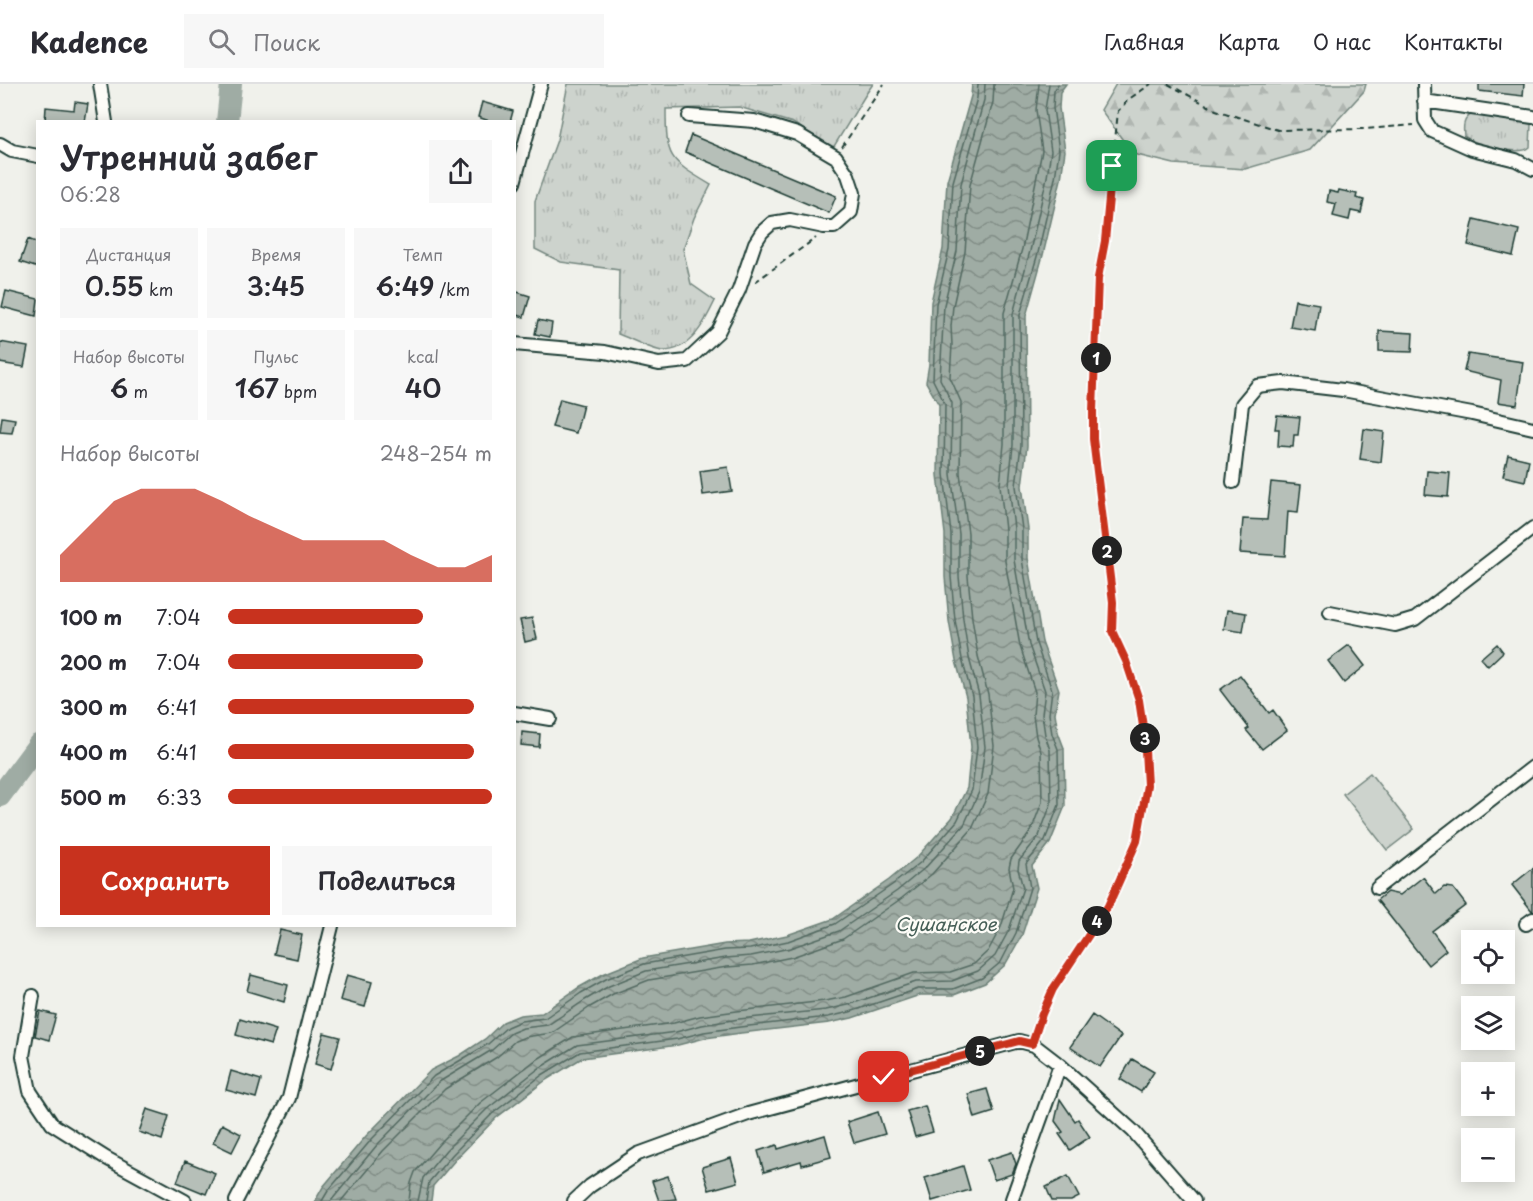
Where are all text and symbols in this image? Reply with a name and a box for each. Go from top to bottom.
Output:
search box [184,14,604,68]
text: Kadence [30,20,148,63]
icon: search [205,25,238,58]
text: Поиск [253,25,320,58]
text: Главная [1104,25,1185,57]
text: Карта [1218,25,1280,57]
text: О нас [1313,25,1371,57]
text: Контакты [1404,25,1503,57]
text: Утренний забег [60,131,317,181]
button: share [429,140,492,203]
pin [1086,140,1137,191]
icon: arrive [1095,149,1128,182]
text: 06:28 [60,179,121,209]
text: Дистанция [87,242,171,266]
text: Время [250,242,302,266]
text: Темп [403,242,443,266]
text: 0.55 [85,266,144,305]
text: 3:45 [247,266,305,305]
text: 6:49 [376,266,434,305]
text: km [144,277,173,301]
text: /km [434,277,470,301]
pin: 1 [1081,343,1111,373]
text: Набор высоты [73,344,185,368]
text: Пульс [253,344,299,368]
text: kcal [407,344,439,368]
text: 1 [1092,346,1100,370]
text: 6 [110,368,128,407]
text: 167 [235,368,279,407]
text: 40 [405,368,441,407]
text: m [128,379,148,403]
text: bpm [279,379,317,403]
text: Набор высоты [60,438,200,468]
text: 248–254 m [380,438,492,468]
pin: 2 [1092,536,1122,566]
text: 2 [1101,539,1113,563]
text: 100 m [60,602,122,632]
text: 7:04 [156,602,201,632]
text: 200 m [60,647,127,677]
text: 7:04 [156,647,201,677]
text: 300 m [60,692,128,722]
text: 6:41 [156,692,197,722]
pin: 3 [1130,723,1160,753]
text: 3 [1140,726,1150,750]
text: 400 m [60,737,128,767]
text: 6:41 [156,737,197,767]
text: 500 m [60,782,127,812]
text: 6:33 [156,782,202,812]
button: Сохранить [60,846,270,915]
button: Поделиться [282,846,492,915]
pin: 4 [1082,906,1112,936]
text: 4 [1092,909,1102,933]
water label: Сушанское [895,910,998,937]
map controls [1461,930,1515,1182]
button: locate [1461,930,1515,984]
button: layers [1461,996,1515,1050]
pin: 5 [965,1036,995,1066]
text: 5 [975,1039,985,1063]
pin [858,1051,909,1102]
icon: check [867,1060,900,1093]
button: + [1461,1062,1515,1116]
button: − [1461,1128,1515,1182]

